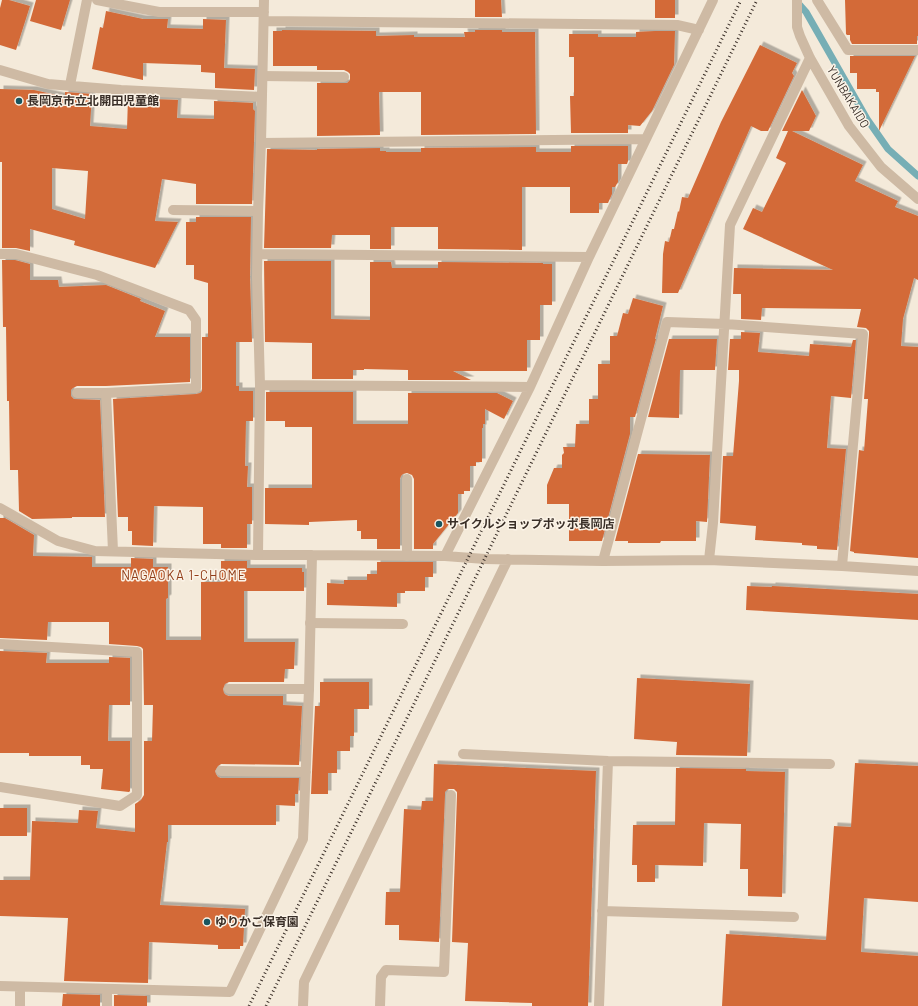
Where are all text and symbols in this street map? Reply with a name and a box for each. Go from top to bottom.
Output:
street label: YUNBAKAIDO [825,63,873,130]
place label: 長岡京市立北開田児童館 [27,93,159,107]
marker: 長岡京市立北開田児童館 [14,96,24,106]
place label: サイクルショップポッポ長岡店 [447,516,614,530]
marker: サイクルショップポッポ長岡店 [434,519,444,529]
district label: NAGAOKA 1-CHOME [121,567,247,583]
place label: ゆりかご保育園 [215,914,299,928]
marker: ゆりかご保育園 [202,917,212,927]

